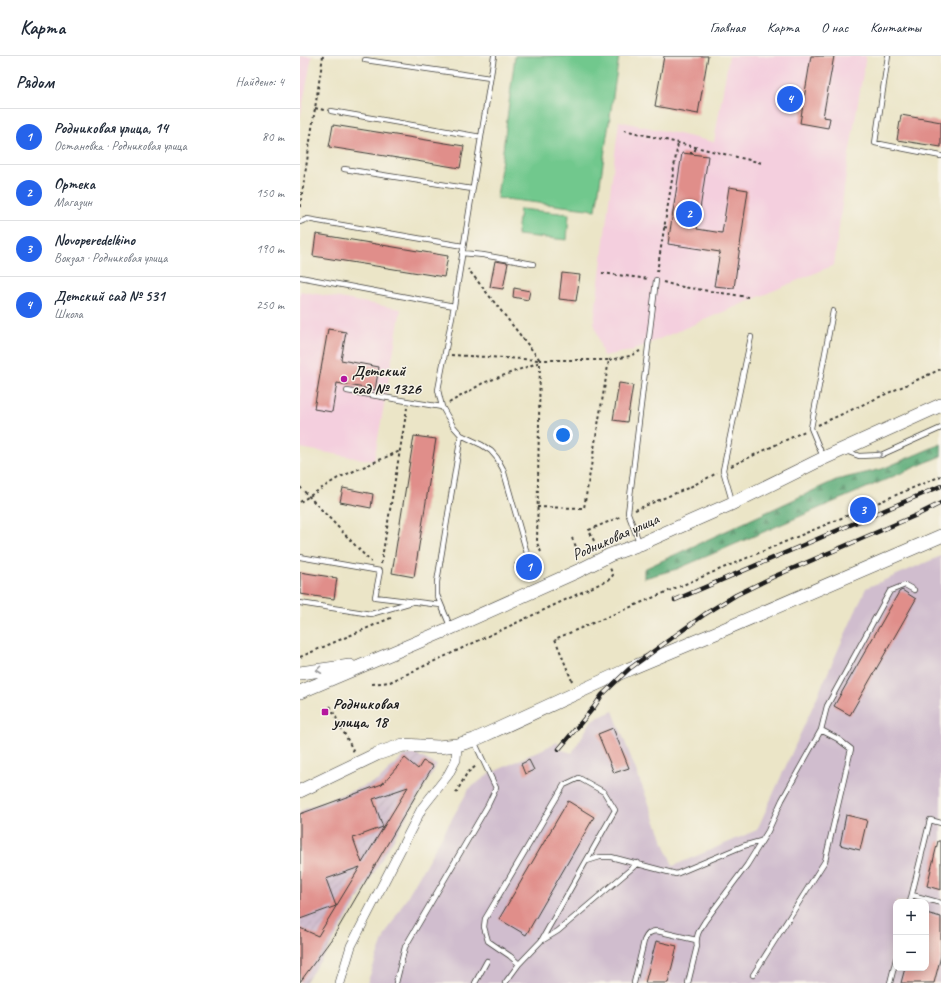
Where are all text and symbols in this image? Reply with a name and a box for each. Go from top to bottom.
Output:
text: Карта [20,16,65,40]
text: Главная [710,19,745,36]
text: Карта [767,19,799,36]
text: О нас [821,19,848,36]
text: Контакты [870,19,921,36]
text: Рядом [16,72,54,93]
text: Найдено: 4 [236,74,284,90]
pin: 4 [777,84,803,114]
text: Родниковая улица, 14 [54,119,168,138]
text: 1 [26,129,32,145]
text: 80 m [262,129,284,145]
text: Остановка · Родниковая улица [54,138,187,154]
text: Ортека [54,175,95,194]
text: 2 [26,185,32,201]
text: 150 m [256,185,284,201]
text: Магазин [54,194,92,210]
pin: 2 [676,199,702,229]
text: Novoperedelkino [54,231,135,250]
text: 3 [26,241,32,257]
text: 190 m [256,241,284,257]
text: Вокзал · Родниковая улица [54,250,167,266]
text: Детский сад № 531 [54,287,165,306]
text: 4 [26,297,32,313]
text: 250 m [256,297,284,313]
text: Школа [54,306,83,322]
place label: Детский сад № 1326 [352,361,422,399]
marker: Детский сад № 1326 [339,374,349,384]
your location [553,425,573,445]
one-way arrow [877,450,884,458]
pin: 3 [850,495,876,525]
street label: Родниковая улица [569,508,663,565]
pin: 1 [516,552,542,582]
one-way arrow [316,665,322,674]
place label: Родниковая улица, 18 [331,694,399,732]
marker: Родниковая улица, 18 [320,707,330,717]
map controls [893,899,929,971]
button: + [893,899,929,935]
button: − [893,935,929,971]

